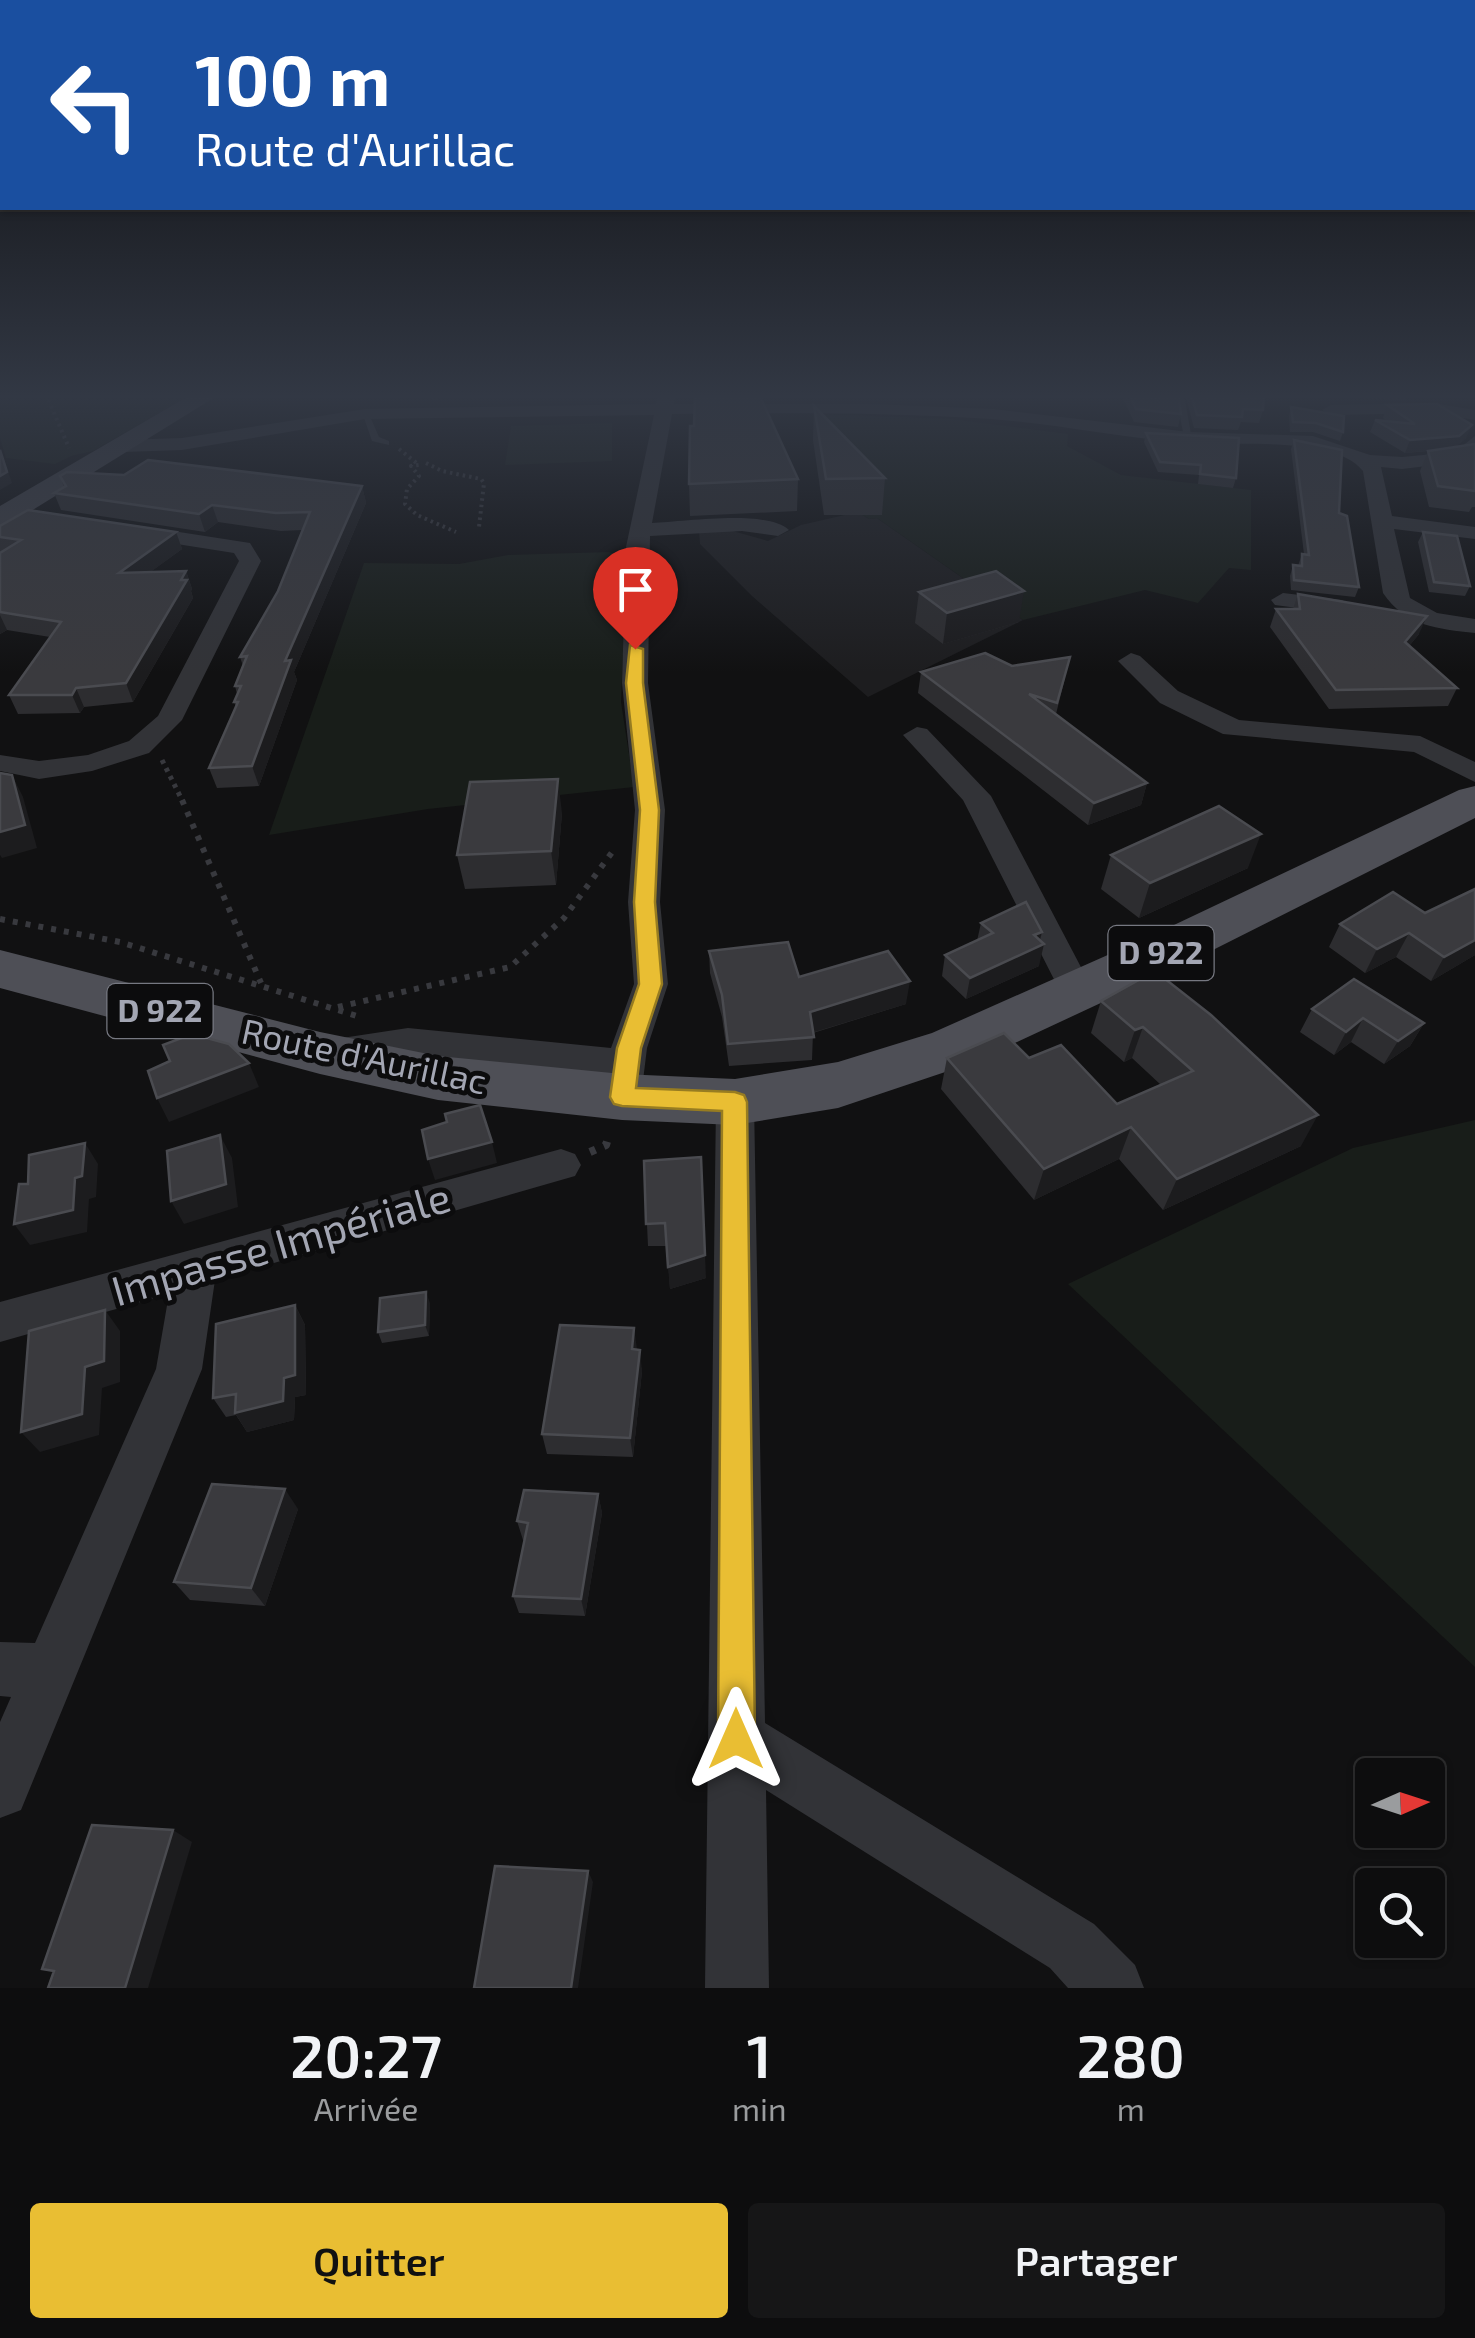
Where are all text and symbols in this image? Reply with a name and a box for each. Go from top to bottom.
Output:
text: 100 m [195,36,390,120]
icon: left [30,40,160,170]
text: Route d'Aurillac [195,121,515,175]
pin [593,547,678,650]
icon: arrive [608,562,663,617]
road number: D 922 [1108,926,1214,980]
road number: D 922 [108,984,212,1038]
street label: Route d'Aurillac [238,1009,490,1101]
street label: Impasse Impériale [105,1170,456,1314]
position arrow [684,1687,788,1791]
north arrow [1355,1758,1445,1848]
map controls [1355,1758,1445,1958]
button: search [1355,1868,1445,1958]
text: 20:27 [290,2018,442,2090]
text: 1 [747,2018,772,2090]
text: 280 [1077,2018,1185,2090]
text: Arrivée [314,2089,418,2127]
text: min [732,2089,787,2127]
text: m [1117,2089,1145,2127]
button: Quitter [30,2203,728,2318]
button: Partager [748,2203,1445,2318]

